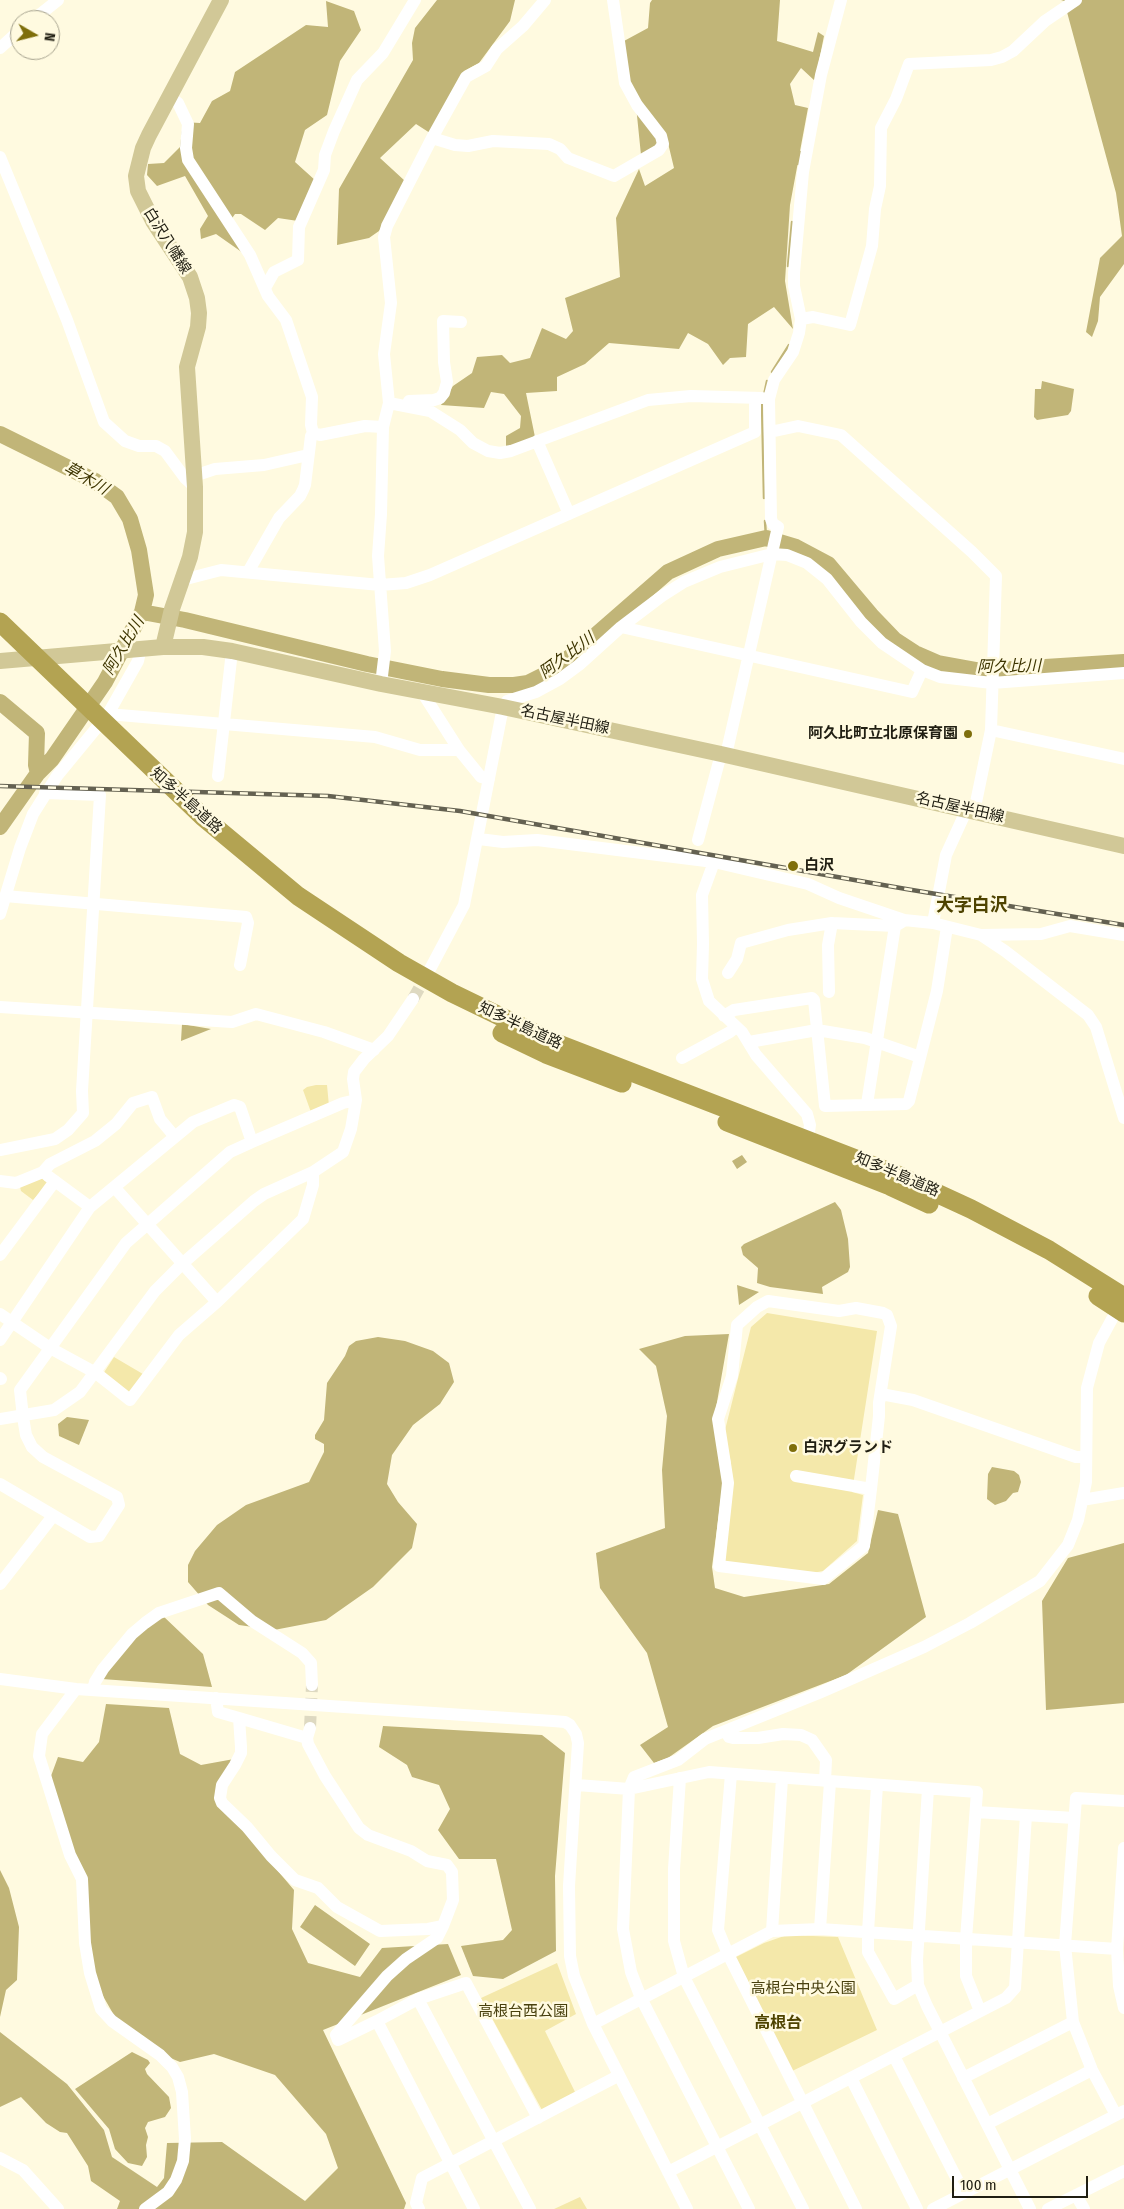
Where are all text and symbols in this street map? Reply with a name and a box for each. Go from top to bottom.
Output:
north arrow [10,10,60,60]
text: N [40,32,58,42]
street label: 白沢八幡線 [139,204,195,278]
water label: 草木川 [60,459,112,499]
water label: 阿久比川 [99,614,149,678]
water label: 阿久比川 [536,629,598,683]
water label: 阿久比川 [977,657,1041,677]
street label: 名古屋半田線 [519,702,611,738]
place label: 阿久比町立北原保育園 [808,725,958,743]
marker: 阿久比町立北原保育園 [962,728,974,740]
street label: 知多半島道路 [147,764,225,838]
street label: 名古屋半田線 [914,789,1006,827]
place label: 白沢 [804,857,834,875]
marker: 白沢 [786,859,800,873]
district label: 大字白沢 [936,895,1008,917]
street label: 知多半島道路 [475,999,565,1053]
street label: 知多半島道路 [852,1149,942,1201]
place label: 白沢グランド [803,1439,893,1457]
marker: 白沢グランド [787,1442,799,1454]
park label: 高根台中央公園 [751,1980,855,1998]
park label: 高根台西公園 [478,2003,568,2021]
district label: 高根台 [754,2014,802,2034]
scale bar [954,2166,1090,2198]
text: 100 m [960,2176,997,2194]

